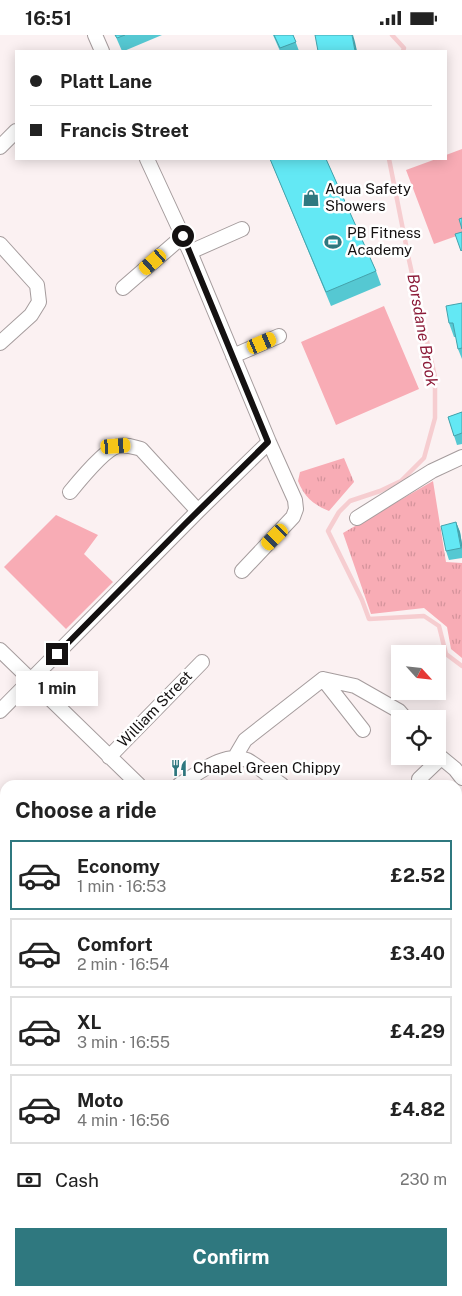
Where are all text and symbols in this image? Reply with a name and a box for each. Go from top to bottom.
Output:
text: 16:51 [25,7,72,29]
text: Platt Lane [60,70,152,92]
text: Francis Street [60,119,189,141]
place label: Aqua Safety Showers [325,180,411,214]
shop icon: Aqua Safety Showers [301,188,321,208]
place label: PB Fitness Academy [347,224,421,258]
route start [172,225,194,247]
sports icon: PB Fitness Academy [323,232,343,252]
car [136,246,169,278]
water label: Borsdane Brook [403,272,442,388]
car [245,330,278,356]
car [100,437,131,455]
car [259,521,290,553]
route end [46,643,68,665]
north arrow [391,645,446,700]
map controls [391,645,446,765]
street label: William Street [114,667,195,750]
callout: 1 min [16,671,98,707]
text: 1 min [38,679,76,698]
button: locate [391,710,446,765]
restaurant icon: Chapel Green Chippy [169,758,189,778]
place label: Chapel Green Chippy [193,759,340,776]
text: Choose a ride [15,797,157,823]
icon: car [17,853,62,898]
text: Economy [77,855,160,877]
text: £2.52 [391,864,445,886]
text: 1 min · 16:53 [77,877,166,896]
icon: car [17,931,62,976]
text: Comfort [77,933,153,955]
text: £3.40 [390,942,445,964]
text: 2 min · 16:54 [77,955,169,974]
icon: car [17,1009,62,1054]
text: XL [77,1011,102,1033]
text: £4.29 [390,1020,445,1042]
text: 3 min · 16:55 [77,1033,170,1052]
icon: car [17,1087,62,1132]
text: Moto [77,1089,123,1111]
text: £4.82 [390,1098,445,1120]
text: 4 min · 16:56 [77,1111,170,1130]
icon: cash [15,1166,43,1194]
text: Cash [55,1169,99,1191]
text: 230 m [400,1170,447,1189]
button: Confirm [15,1228,447,1286]

